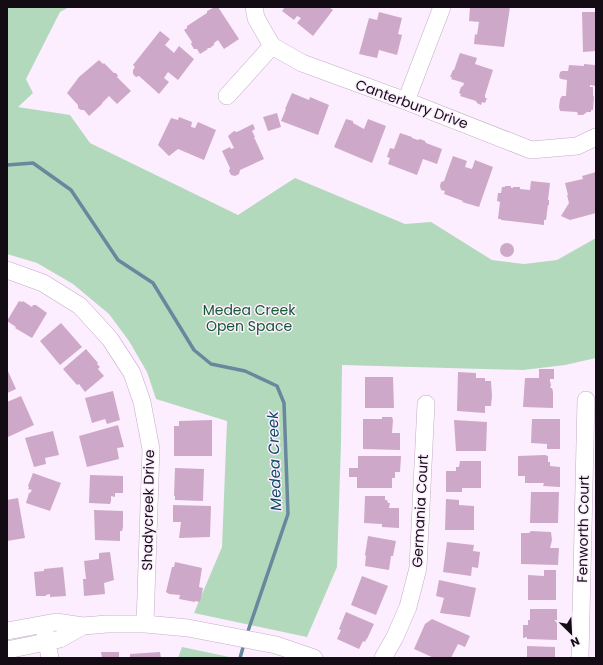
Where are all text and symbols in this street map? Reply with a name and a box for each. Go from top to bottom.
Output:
street label: Canterbury Drive [353,74,471,134]
park label: Medea Creek Open Space [203,300,296,336]
water label: Medea Creek [262,410,286,511]
street label: Shadycreek Drive [137,449,159,571]
street label: Germania Court [407,454,433,568]
street label: Fenworth Court [572,475,594,583]
north arrow [551,613,591,653]
text: N [568,633,582,651]

